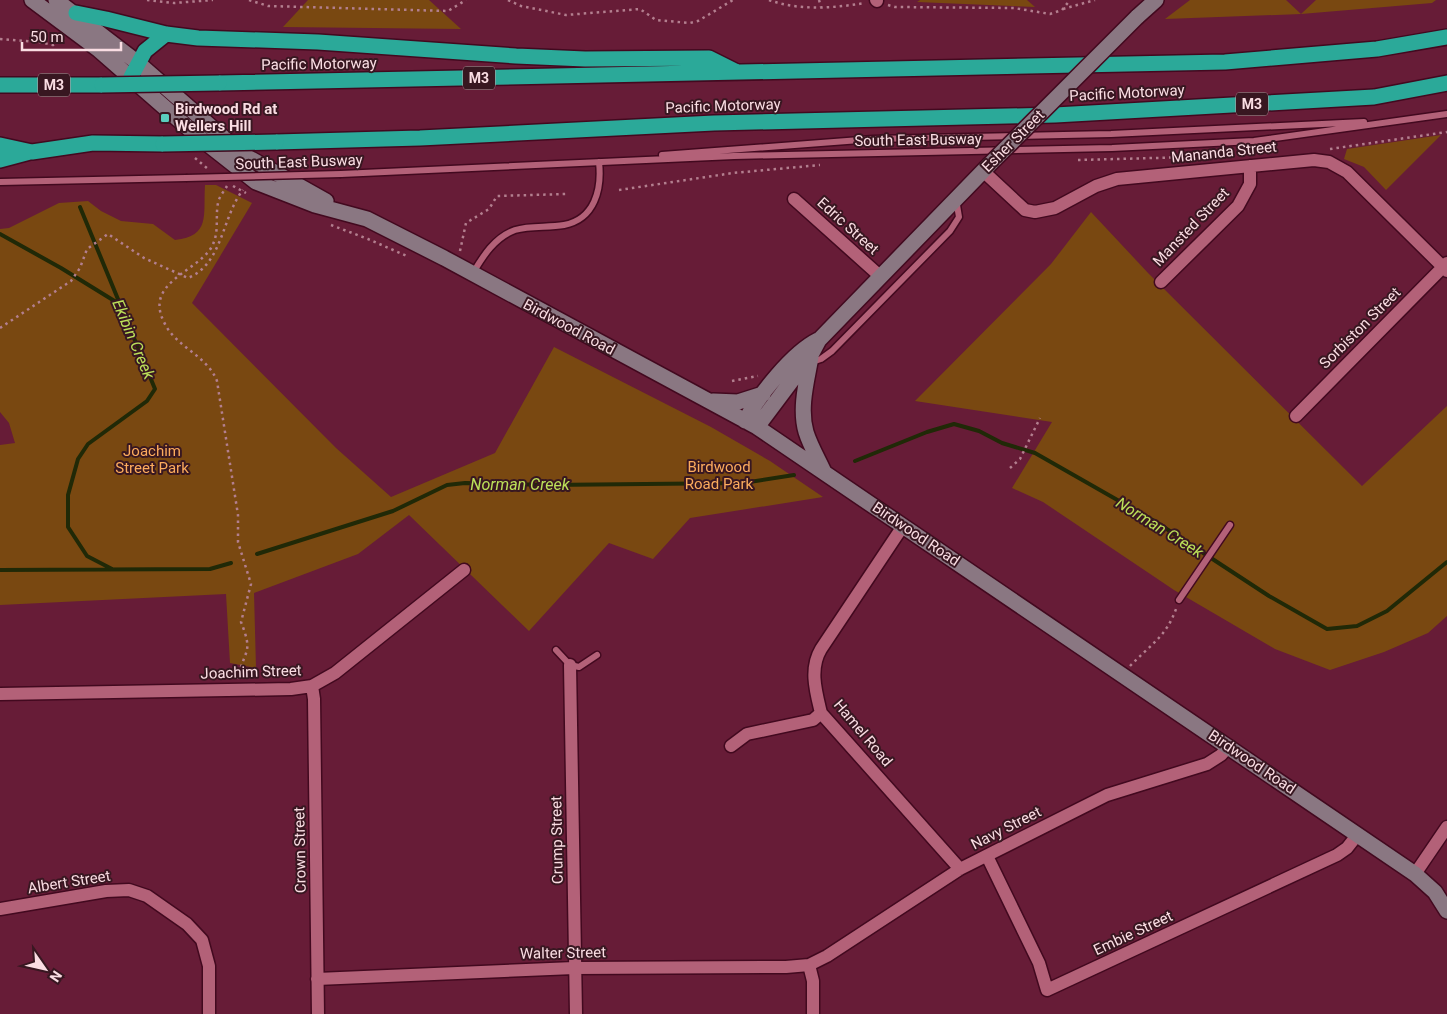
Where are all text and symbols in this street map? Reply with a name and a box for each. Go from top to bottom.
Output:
scale bar [22,20,121,52]
text: 50 m [30,28,64,46]
street label: Pacific Motorway [261,54,377,74]
road number: M3 [463,66,495,90]
road number: M3 [38,74,70,96]
street label: Pacific Motorway [1069,81,1185,105]
road number: M3 [1236,92,1268,116]
street label: Pacific Motorway [665,95,781,117]
place label: Birdwood Rd at Wellers Hill [175,100,277,135]
street label: Esher Street [978,106,1048,176]
marker: Birdwood Rd at Wellers Hill [159,112,171,124]
street label: South East Busway [854,130,982,150]
street label: Mananda Street [1170,138,1278,166]
street label: South East Busway [235,151,363,173]
street label: Mansted Street [1149,184,1233,270]
street label: Edric Street [813,194,883,258]
street label: Sorbiston Street [1316,284,1404,372]
street label: Birdwood Road [520,295,618,359]
water label: Ekibin Creek [108,296,159,383]
park label: Joachim Street Park [115,442,189,477]
park label: Birdwood Road Park [685,458,754,493]
water label: Norman Creek [470,475,571,494]
water label: Norman Creek [1113,493,1208,562]
street label: Birdwood Road [869,498,963,570]
street label: Joachim Street [200,661,302,683]
street label: Hamel Road [830,696,896,770]
street label: Birdwood Road [1205,726,1299,798]
street label: Crump Street [547,796,567,884]
street label: Navy Street [968,803,1044,853]
street label: Crown Street [290,807,310,893]
street label: Albert Street [26,867,112,897]
street label: Embie Street [1091,907,1175,959]
street label: Walter Street [520,943,606,963]
north arrow [20,944,70,994]
text: N [46,968,65,985]

